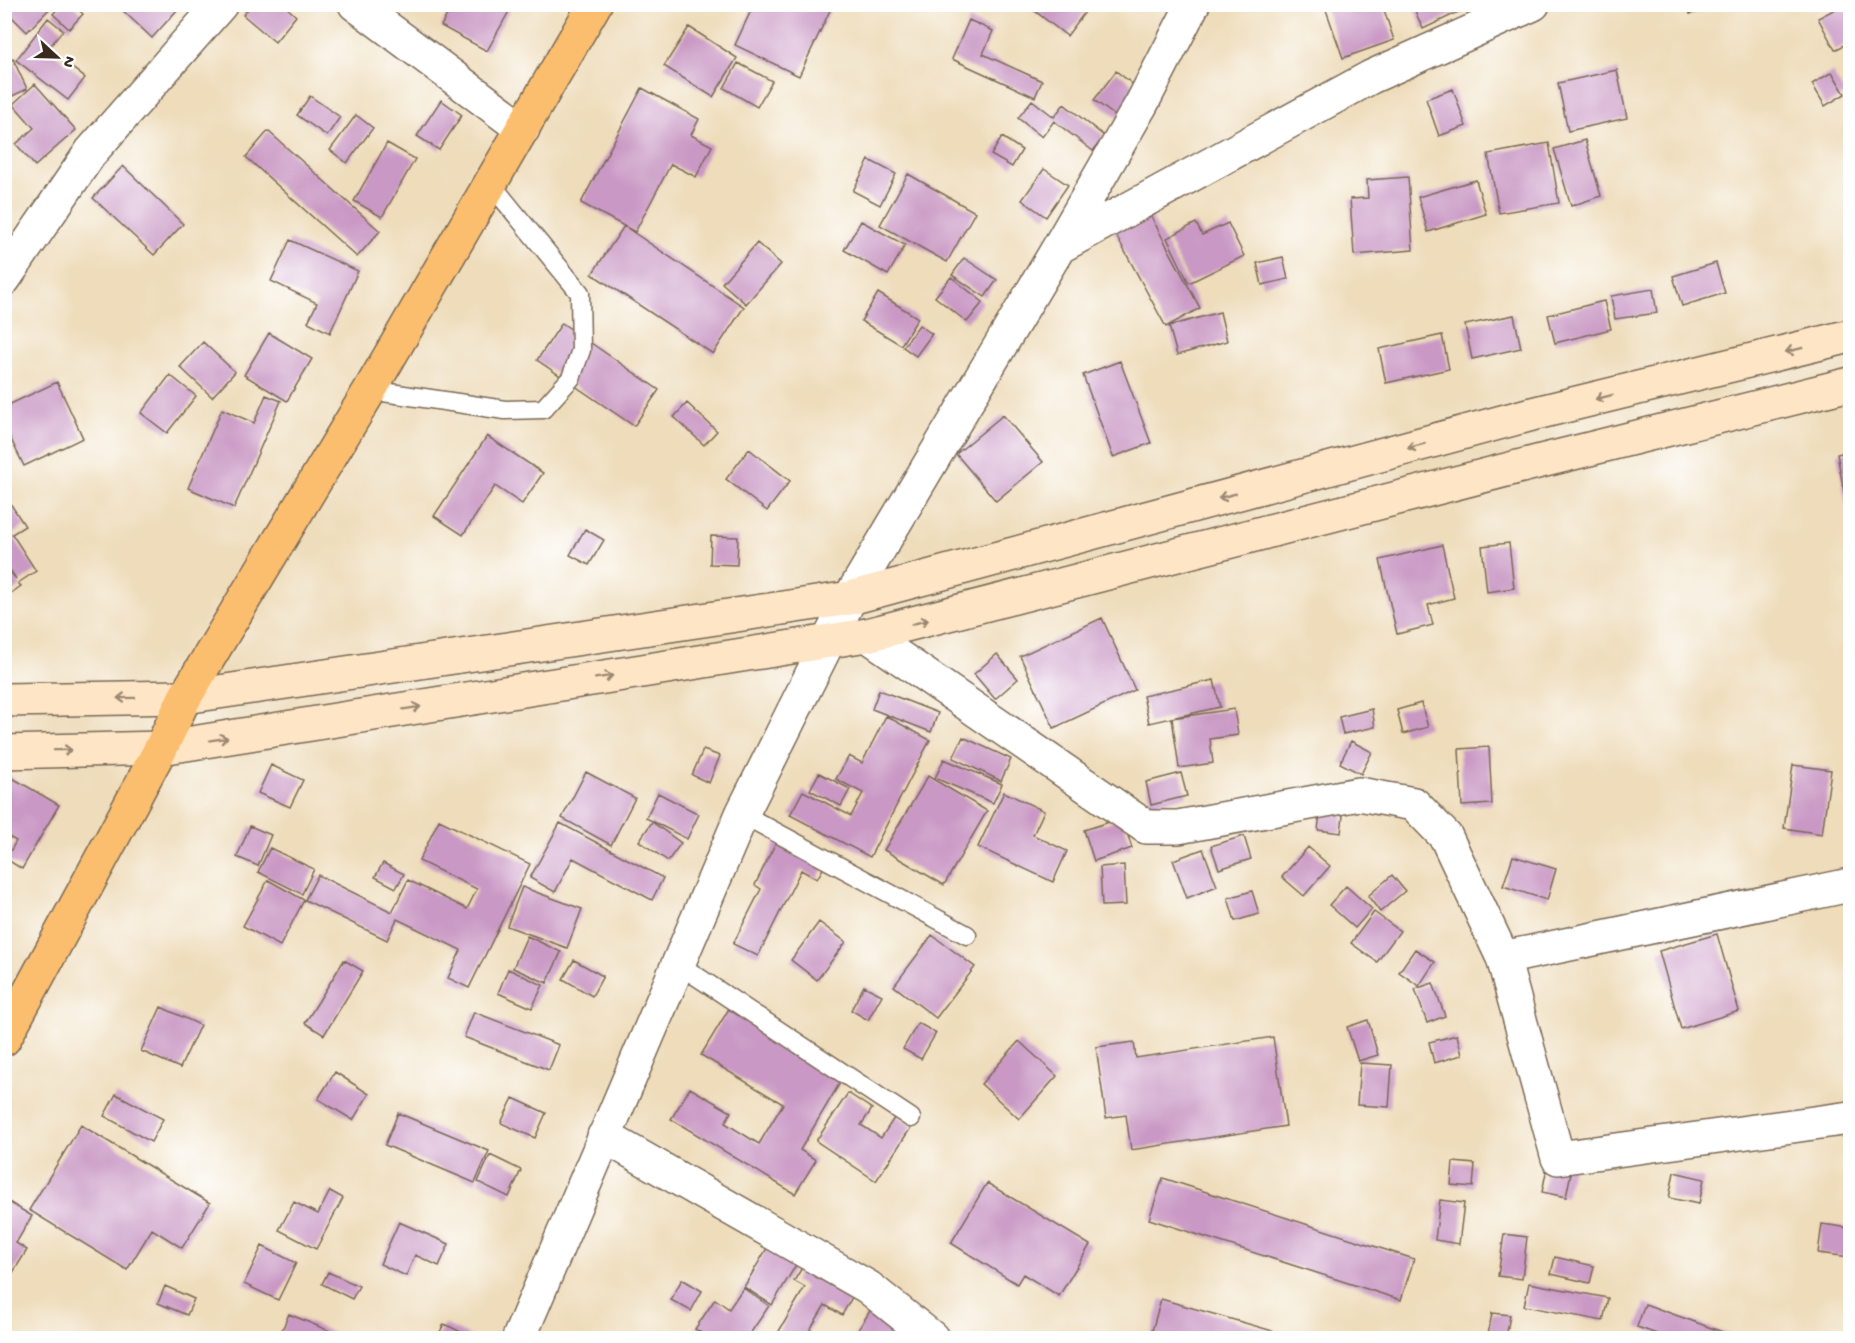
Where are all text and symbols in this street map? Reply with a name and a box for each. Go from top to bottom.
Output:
north arrow [27,27,87,87]
text: N [57,53,78,70]
one-way arrow [1784,345,1803,357]
one-way arrow [1595,391,1614,403]
one-way arrow [1406,440,1425,452]
one-way arrow [1218,491,1237,502]
one-way arrow [910,615,929,627]
one-way arrow [594,671,613,682]
one-way arrow [117,693,137,704]
one-way arrow [401,702,421,713]
one-way arrow [209,733,228,744]
one-way arrow [52,745,72,756]

